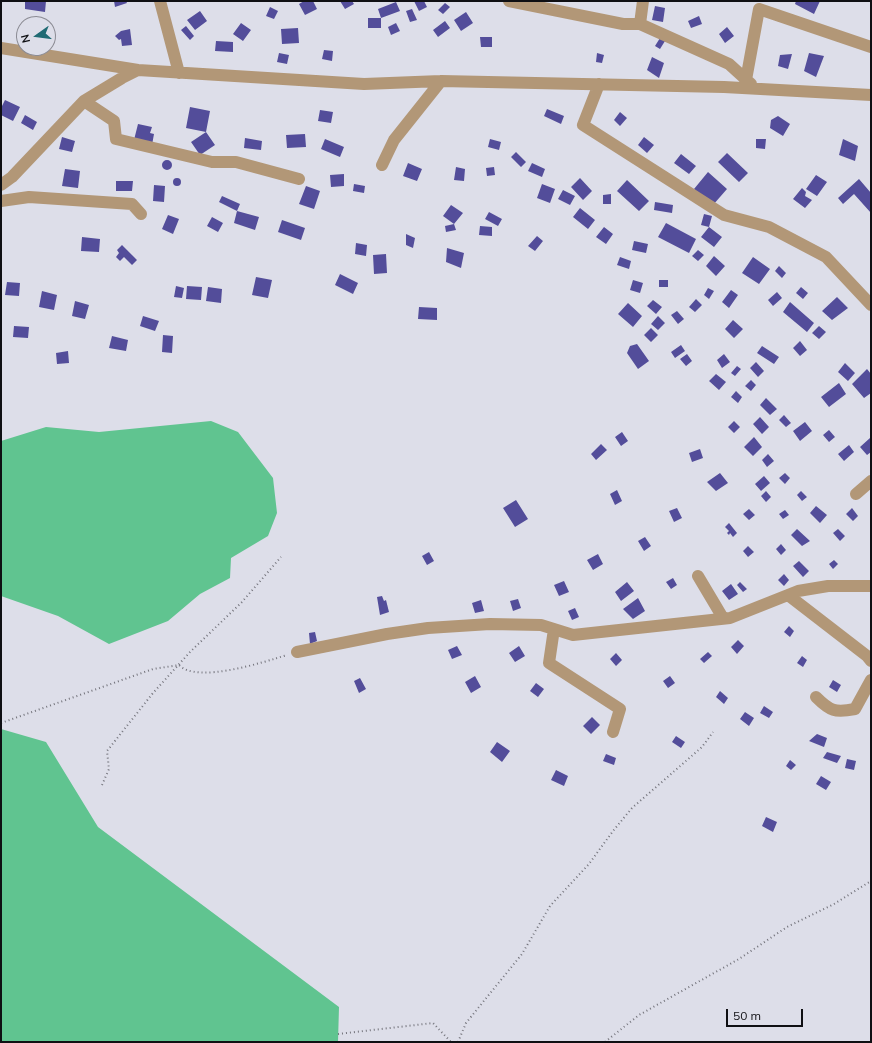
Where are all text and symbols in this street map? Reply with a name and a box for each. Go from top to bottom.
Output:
north arrow [16,16,56,56]
text: N [18,33,33,44]
scale bar [728,1001,805,1027]
text: 50 m [733,1008,761,1023]

